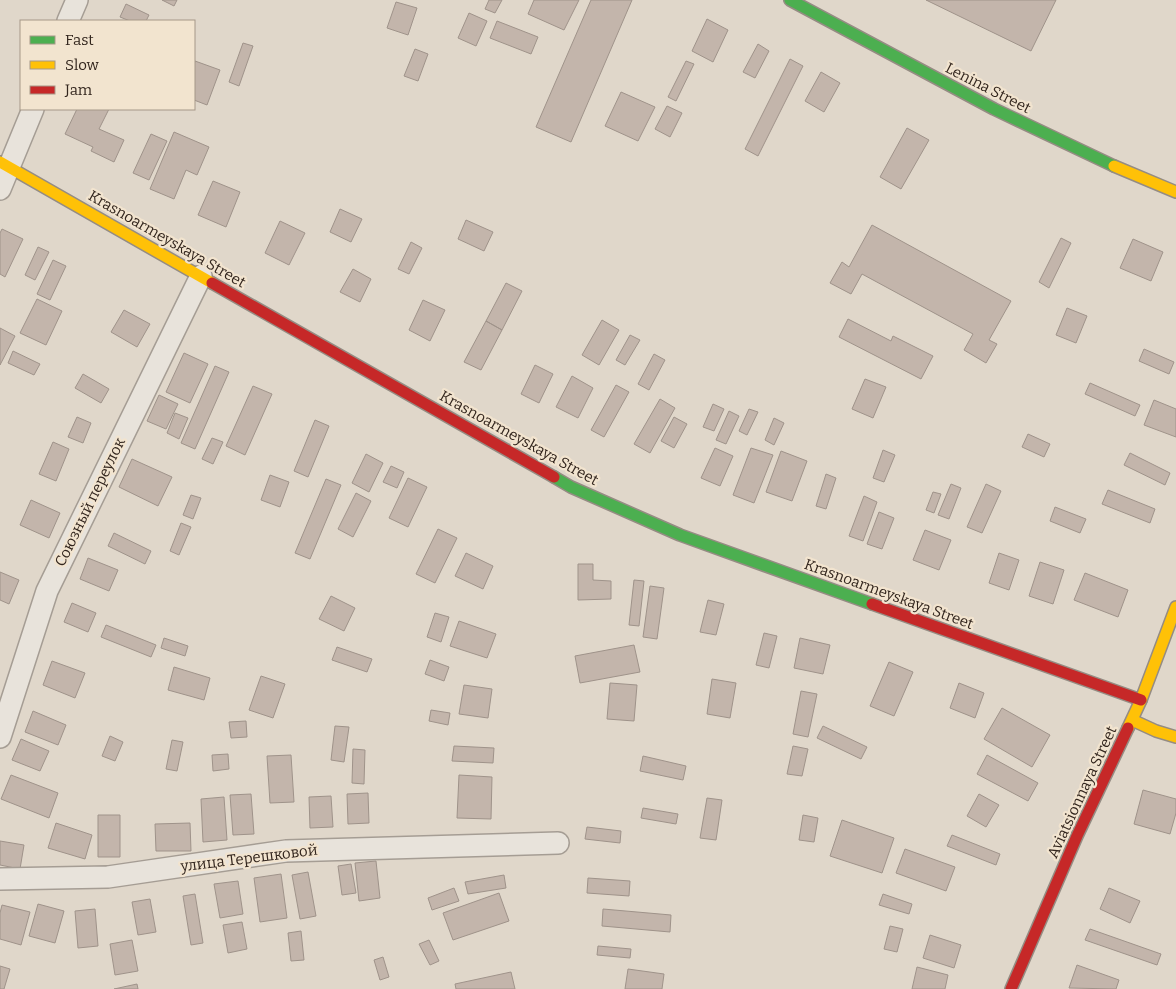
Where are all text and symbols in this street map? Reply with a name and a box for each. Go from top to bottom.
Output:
legend [20,20,195,110]
text: Fast [65,31,94,49]
text: Slow [65,56,100,74]
street label: Lenina Street [942,59,1034,117]
text: Jam [64,81,93,99]
street label: Krasnoarmeyskaya Street [85,187,249,292]
street label: Krasnoarmeyskaya Street [437,387,602,489]
street label: Союзный переулок [51,435,129,569]
street label: Krasnoarmeyskaya Street [802,555,977,633]
street label: Aviatsionnaya Street [1043,723,1121,861]
street label: улица Терешковой [179,841,319,875]

